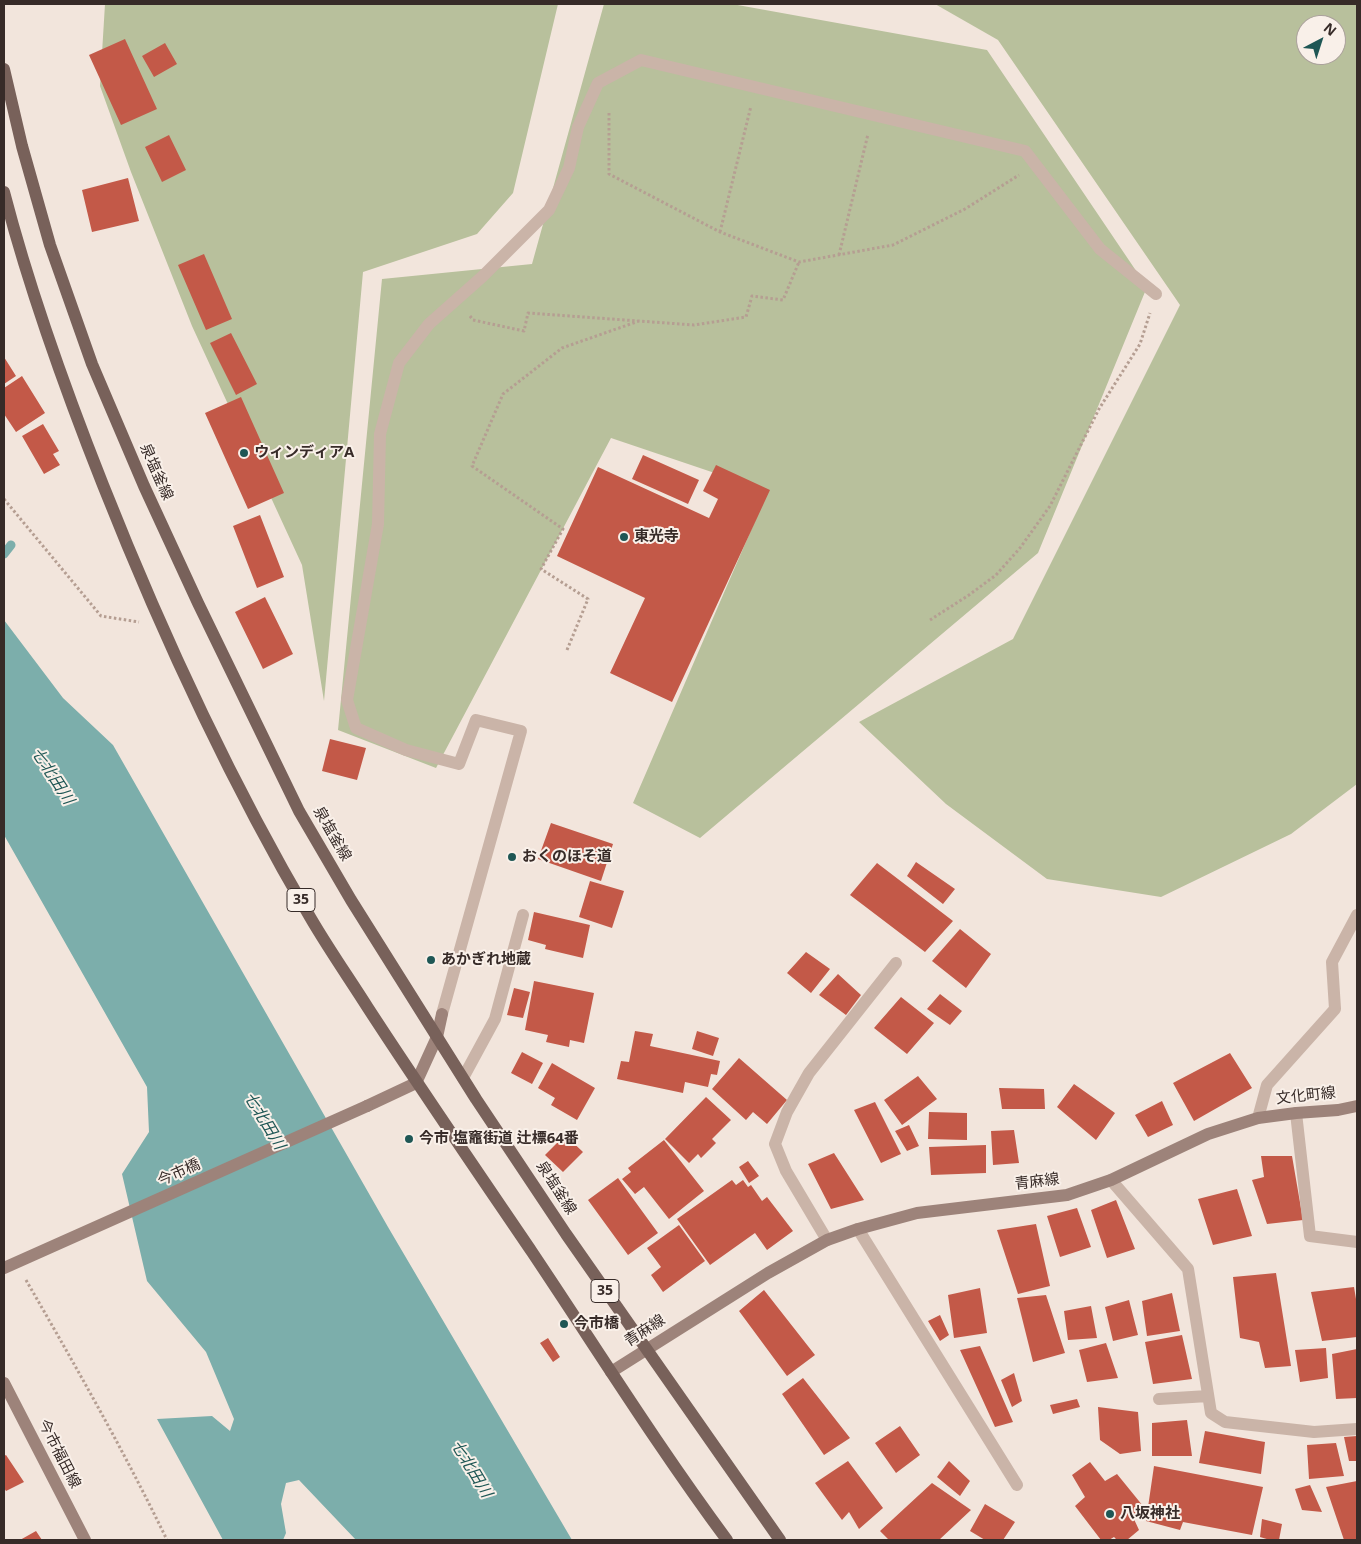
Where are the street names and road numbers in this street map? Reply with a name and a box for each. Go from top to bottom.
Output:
street label: 泉塩釜線 [136,441,176,503]
street label: 泉塩釜線 [309,804,355,864]
road number: 35 [287,888,315,912]
street label: 文化町線 [1275,1084,1337,1108]
street label: 今市橋 [155,1156,203,1190]
street label: 泉塩釜線 [532,1158,580,1218]
street label: 青麻線 [1014,1170,1060,1194]
road number: 35 [591,1280,619,1302]
street label: 青麻線 [621,1311,669,1351]
street label: 今市福田線 [34,1417,84,1491]

